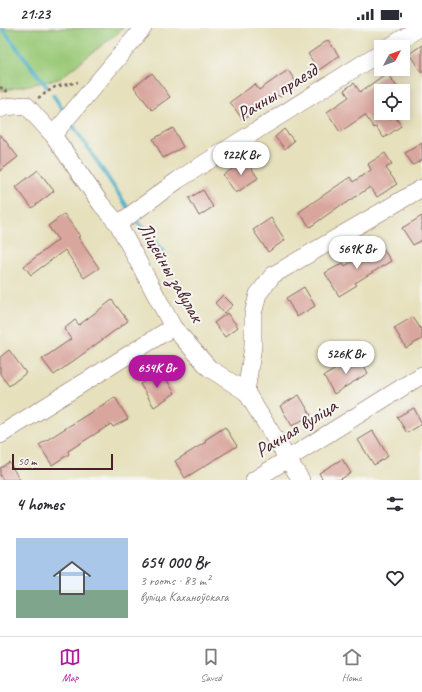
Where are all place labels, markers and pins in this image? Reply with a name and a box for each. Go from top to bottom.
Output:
pin: 922K Br [204,142,278,176]
pin: 569K Br [320,236,394,270]
pin: 526K Br [309,341,383,375]
pin: 654K Br [120,355,194,389]

